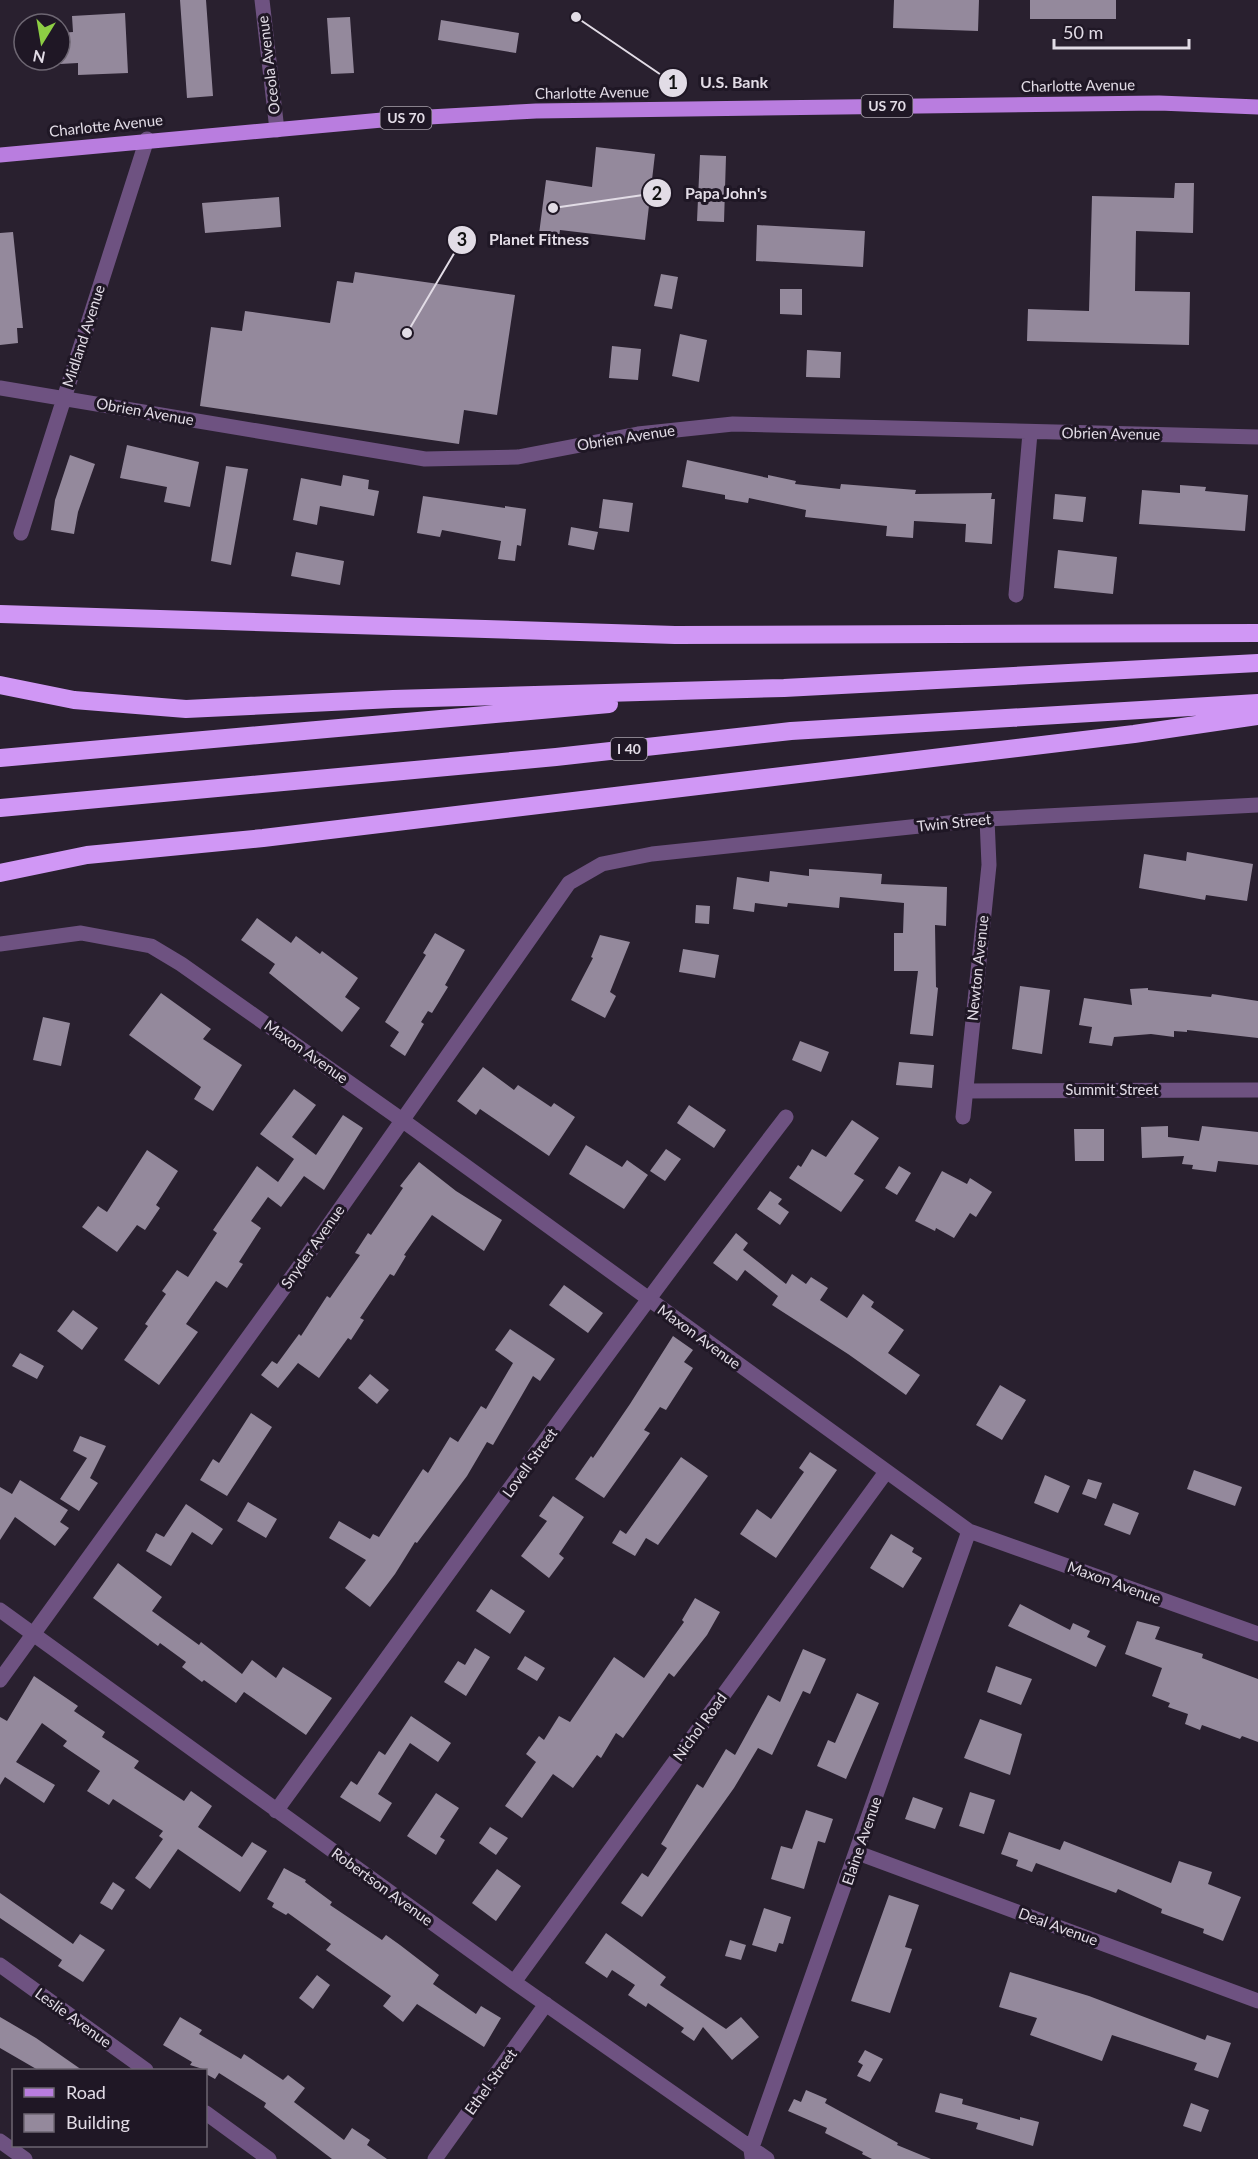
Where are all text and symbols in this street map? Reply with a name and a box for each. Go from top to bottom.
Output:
north arrow [12,12,72,72]
scale bar [1054,12,1189,50]
street label: Oceola Avenue [253,15,283,116]
text: 50 m [1063,21,1103,43]
text: N [31,47,47,68]
callout: U.S. Bank [658,66,780,100]
text: 1 [668,71,678,93]
text: U.S. Bank [700,72,768,91]
street label: Charlotte Avenue [1021,75,1135,95]
street label: Charlotte Avenue [535,82,649,102]
road number: US 70 [862,95,912,117]
road number: US 70 [380,107,432,129]
street label: Charlotte Avenue [48,110,164,140]
callout: Papa John's [642,176,779,210]
text: 2 [652,182,662,204]
text: Papa John's [685,183,767,202]
callout: Planet Fitness [447,223,601,257]
text: 3 [457,228,467,250]
text: Planet Fitness [489,229,589,248]
street label: Midland Avenue [58,282,108,389]
street label: Obrien Avenue [95,394,195,428]
street label: Obrien Avenue [576,420,676,454]
street label: Obrien Avenue [1062,423,1161,443]
road number: I 40 [611,738,647,760]
street label: Twin Street [916,809,993,835]
street label: Newton Avenue [963,914,992,1022]
street label: Maxon Avenue [261,1016,352,1087]
street label: Summit Street [1065,1080,1159,1098]
street label: Snyder Avenue [277,1201,348,1292]
street label: Maxon Avenue [655,1300,745,1372]
street label: Lovell Street [498,1424,561,1501]
street label: Maxon Avenue [1065,1557,1164,1607]
street label: Nichol Road [669,1689,730,1764]
street label: Elaine Avenue [837,1794,885,1887]
street label: Robertson Avenue [328,1843,437,1929]
street label: Deal Avenue [1016,1903,1101,1949]
street label: Leslie Avenue [32,1984,115,2051]
street label: Ethel Street [460,2045,520,2118]
legend [12,2069,207,2147]
text: Road [66,2081,106,2103]
text: Building [66,2111,130,2133]

